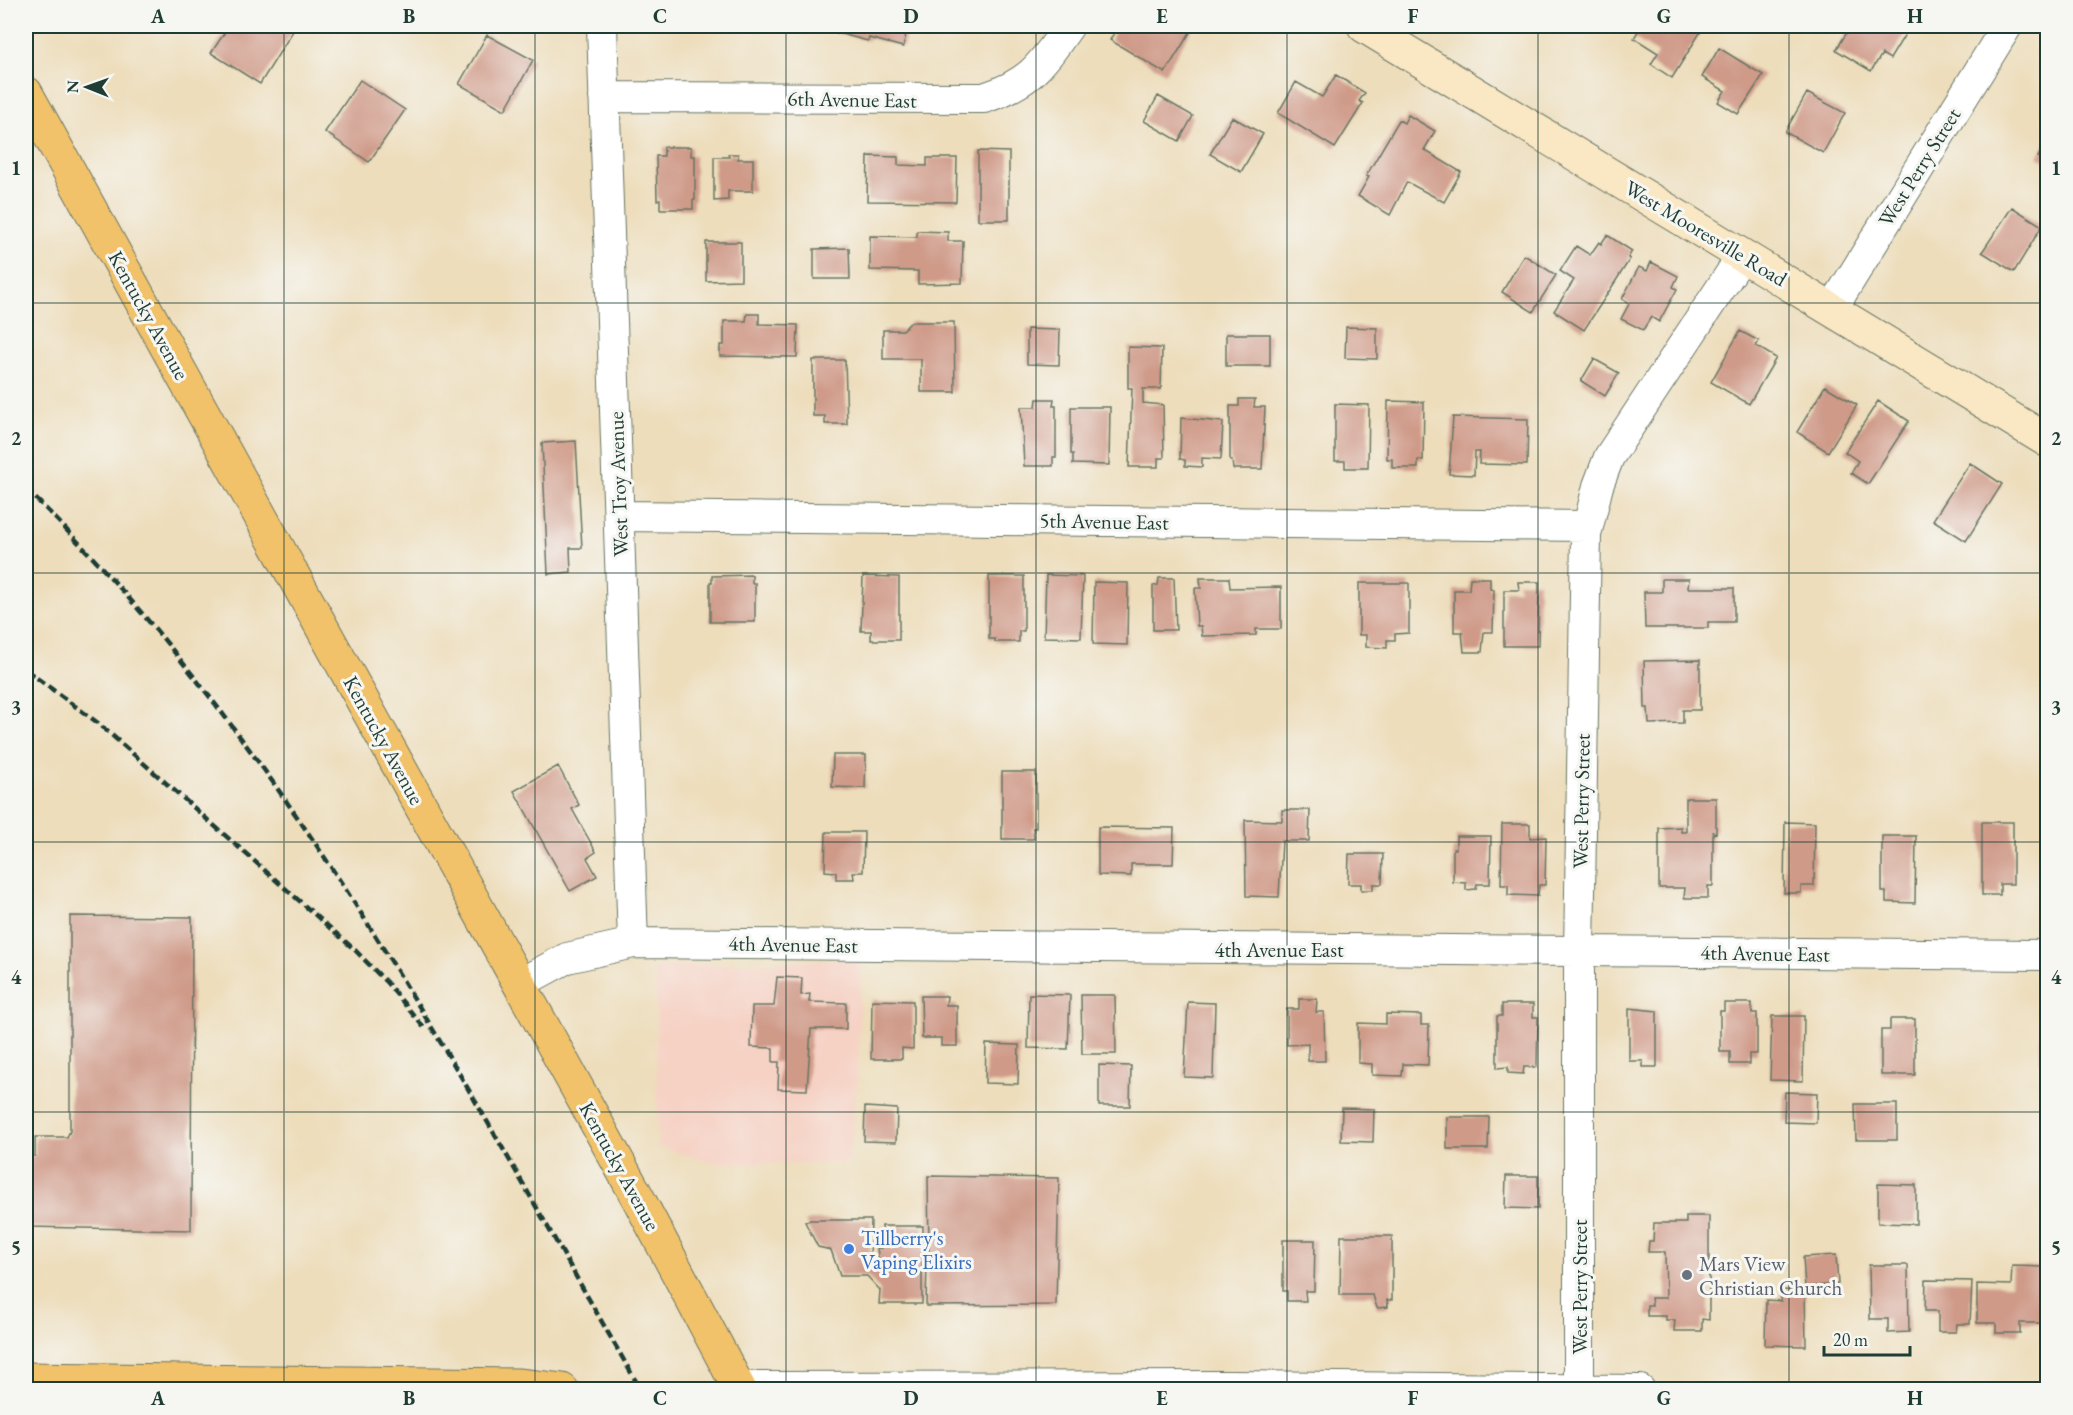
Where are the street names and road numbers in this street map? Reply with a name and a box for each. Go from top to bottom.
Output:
street label: 6th Avenue East [787,84,917,114]
street label: West Perry Street [1872,102,1966,231]
street label: West Mooresville Road [1620,174,1793,292]
street label: Kentucky Avenue [102,246,196,384]
street label: West Troy Avenue [602,411,634,557]
street label: 5th Avenue East [1039,506,1169,536]
street label: Kentucky Avenue [337,671,431,809]
street label: West Perry Street [1566,733,1596,869]
street label: 4th Avenue East [728,929,858,959]
street label: 4th Avenue East [1214,936,1344,963]
street label: 4th Avenue East [1700,938,1830,968]
street label: Kentucky Avenue [573,1097,667,1235]
street label: West Perry Street [1566,1219,1593,1355]

